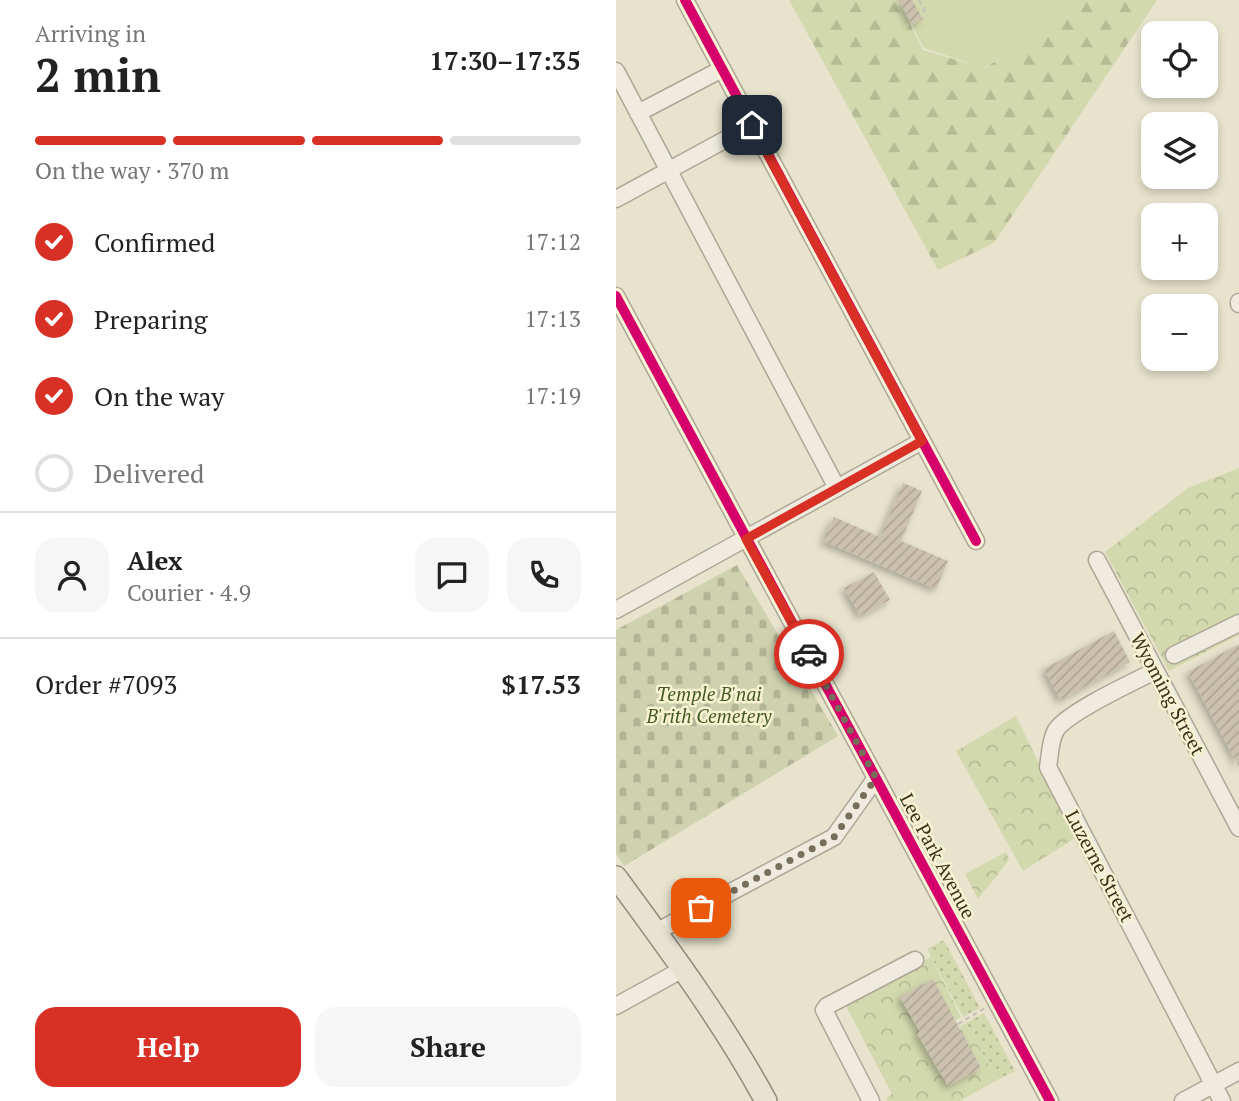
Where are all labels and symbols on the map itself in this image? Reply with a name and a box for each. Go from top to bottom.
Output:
pin [722,95,782,155]
courier [774,619,844,689]
street label: Wyoming Street [1126,628,1211,759]
park label: Temple B'nai B'rith Cemetery [646,681,773,728]
street label: Lee Park Avenue [895,789,982,923]
street label: Luzerne Street [1060,805,1140,926]
pin [671,878,731,938]

